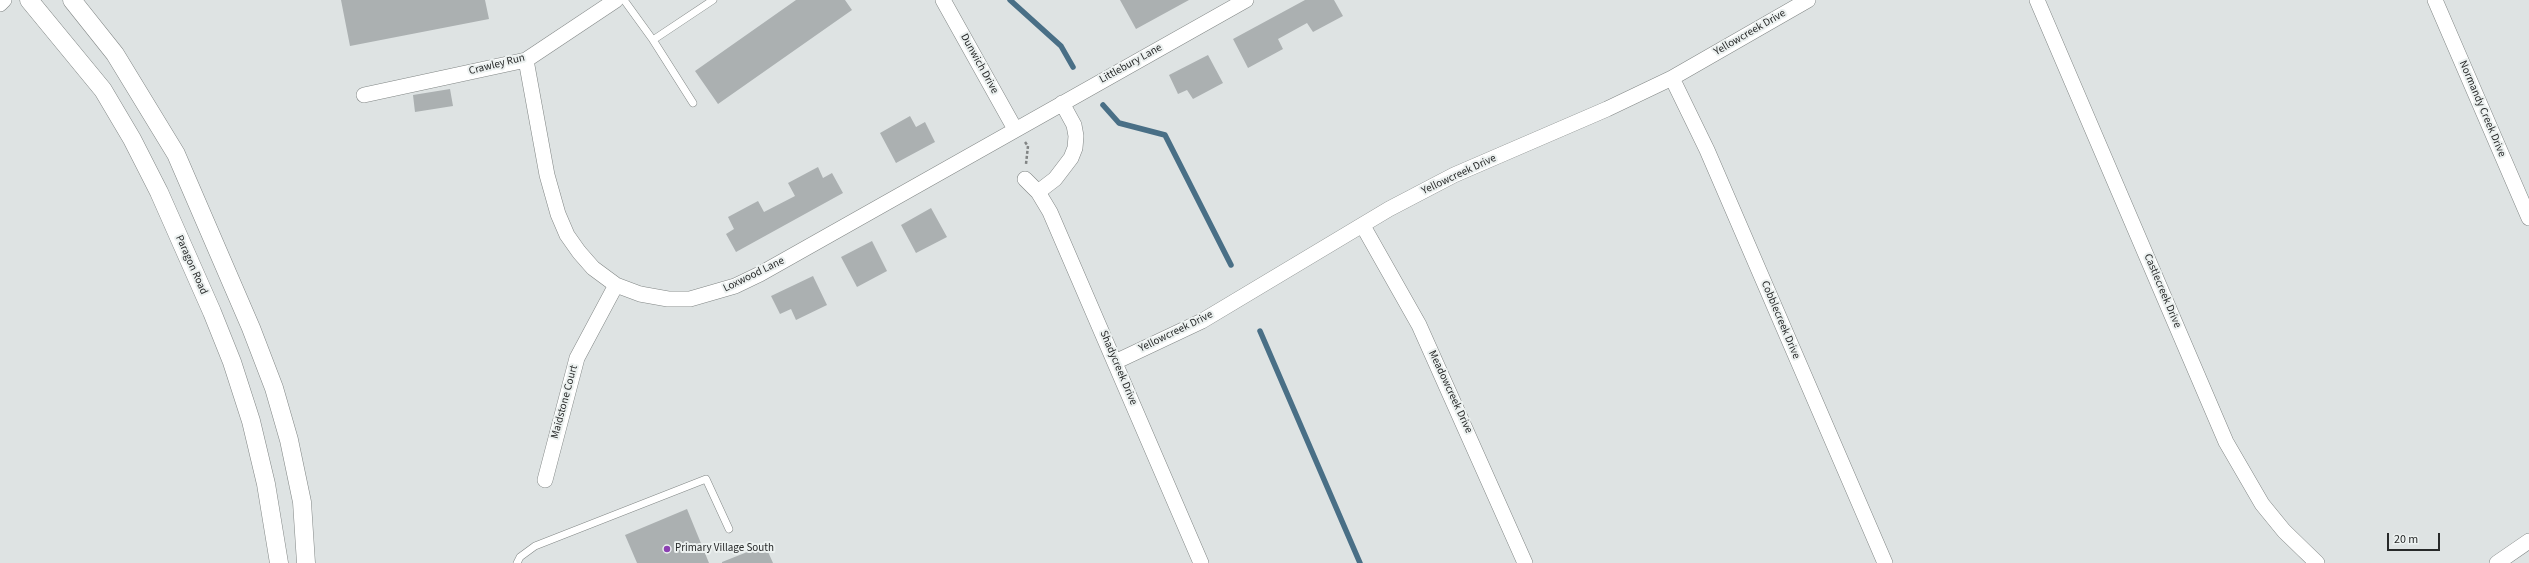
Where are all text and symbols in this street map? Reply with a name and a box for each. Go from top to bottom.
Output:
street label: Yellowcreek Drive [1712,7,1788,59]
street label: Dunwich Drive [957,32,1001,96]
street label: Littlebury Lane [1097,41,1165,87]
street label: Crawley Run [468,52,526,78]
street label: Normandy Creek Drive [2456,59,2508,159]
street label: Yellowcreek Drive [1420,152,1498,198]
street label: Paragon Road [172,233,210,297]
street label: Castlecreek Drive [2140,252,2184,330]
street label: Loxwood Lane [721,255,787,295]
street label: Cobblecreek Drive [1758,279,1802,361]
street label: Yellowcreek Drive [1137,308,1215,356]
street label: Shadycreek Drive [1096,329,1140,407]
street label: Meadowcreek Drive [1425,348,1475,436]
street label: Maidstone Court [549,364,581,440]
scale bar [2389,525,2442,551]
text: 20 m [2394,531,2418,548]
place label: Primary Village South [675,542,774,556]
marker: Primary Village South [662,544,672,554]

